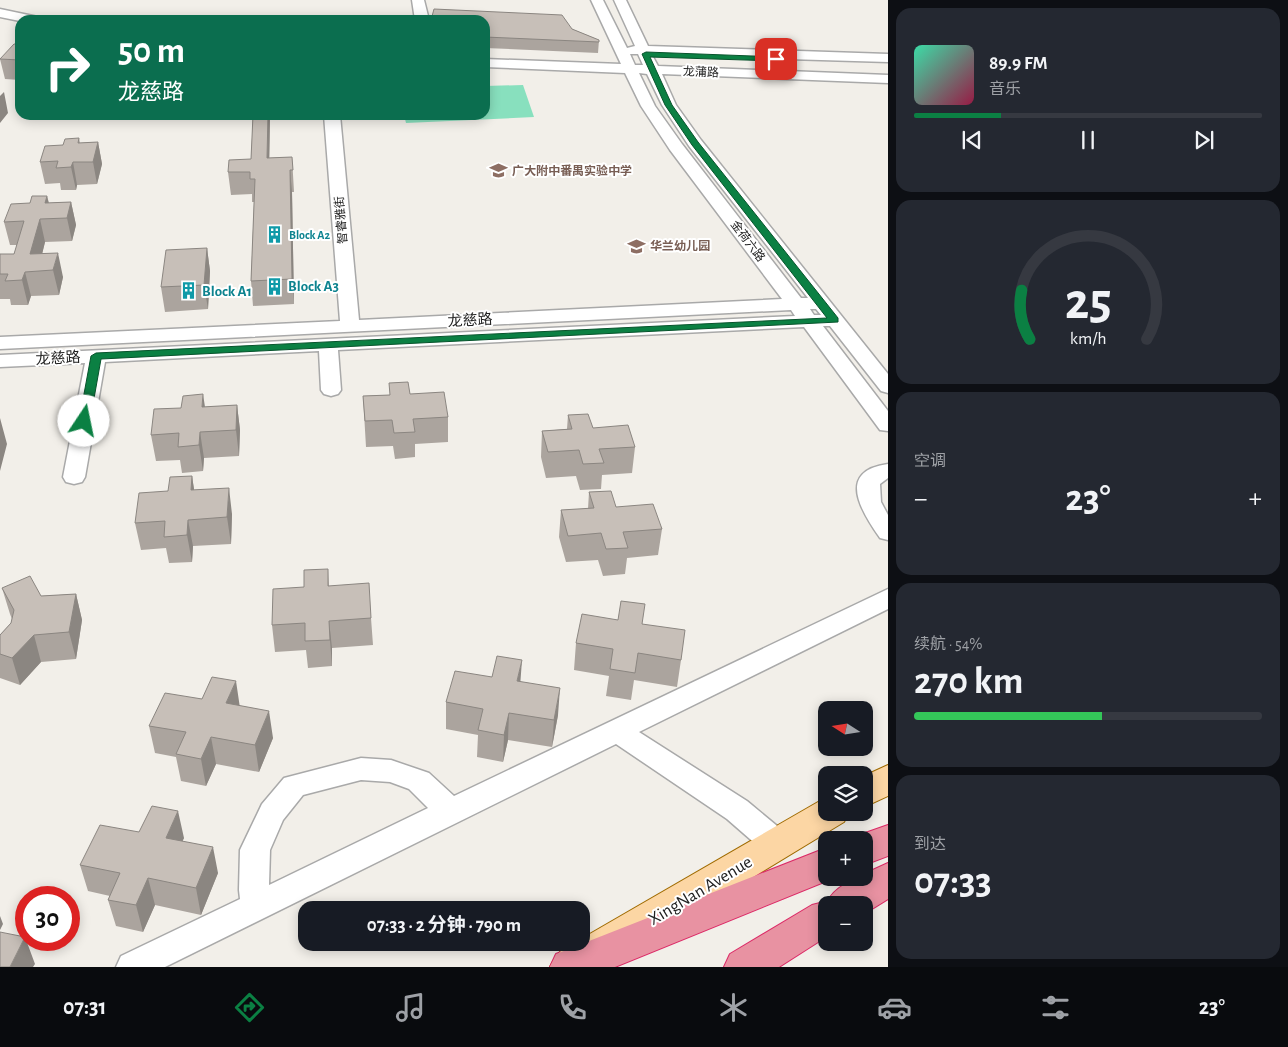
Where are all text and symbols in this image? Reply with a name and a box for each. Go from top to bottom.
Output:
text: 50 m [118,34,185,69]
icon: right [35,35,100,100]
pin [755,38,797,80]
icon: arrive [762,45,790,73]
text: 89.9 FM [989,54,1048,73]
street label: 龙蒲路 [683,64,719,79]
text: 龙慈路 [118,81,184,103]
text: 音乐 [989,81,1021,97]
icon: previous [958,126,986,154]
icon: pause [1074,126,1102,154]
icon: next [1190,126,1218,154]
school or university icon: 广大附中番禺实验中学 [488,161,508,181]
place label: 广大附中番禺实验中学 [512,164,632,177]
street label: 智睿雅街 [332,196,349,245]
street label: 金荷六路 [729,218,768,264]
building icon: Block A2 [265,225,285,245]
place label: Block A2 [289,229,331,241]
school or university icon: 华兰幼儿园 [626,236,646,256]
place label: 华兰幼儿园 [650,239,710,252]
building icon: Block A3 [264,276,284,296]
text: 25 [1065,276,1111,328]
place label: Block A3 [288,279,339,294]
building icon: Block A1 [178,281,198,301]
place label: Block A1 [202,284,252,299]
street label: 龙慈路 [447,310,493,329]
text: km/h [1070,330,1106,348]
street label: 龙慈路 [35,348,81,367]
position arrow [57,394,109,446]
text: 空调 [914,453,946,469]
text: 23° [1065,480,1111,518]
text: − [914,485,927,513]
text: + [1249,485,1262,513]
text: 续航 · 54% [914,636,983,652]
text: 270 km [914,663,1023,701]
north arrow [818,701,872,756]
map controls [818,701,873,951]
button: layers [818,766,873,821]
button: + [818,831,873,886]
text: 到达 [914,836,946,852]
street label: XingNan Avenue [646,853,756,929]
text: 07:33 [914,863,992,901]
speed limit sign: 30 [15,886,80,951]
button: − [818,896,873,951]
text: 07:33 · 2 分钟 · 790 m [367,916,521,935]
icon: directions [232,990,267,1025]
icon: music [393,990,428,1025]
icon: phone [555,990,590,1025]
icon: climate [716,990,751,1025]
icon: car [877,990,912,1025]
icon: filters [1038,990,1073,1025]
text: 07:31 [63,996,106,1018]
text: 23° [1199,996,1225,1018]

